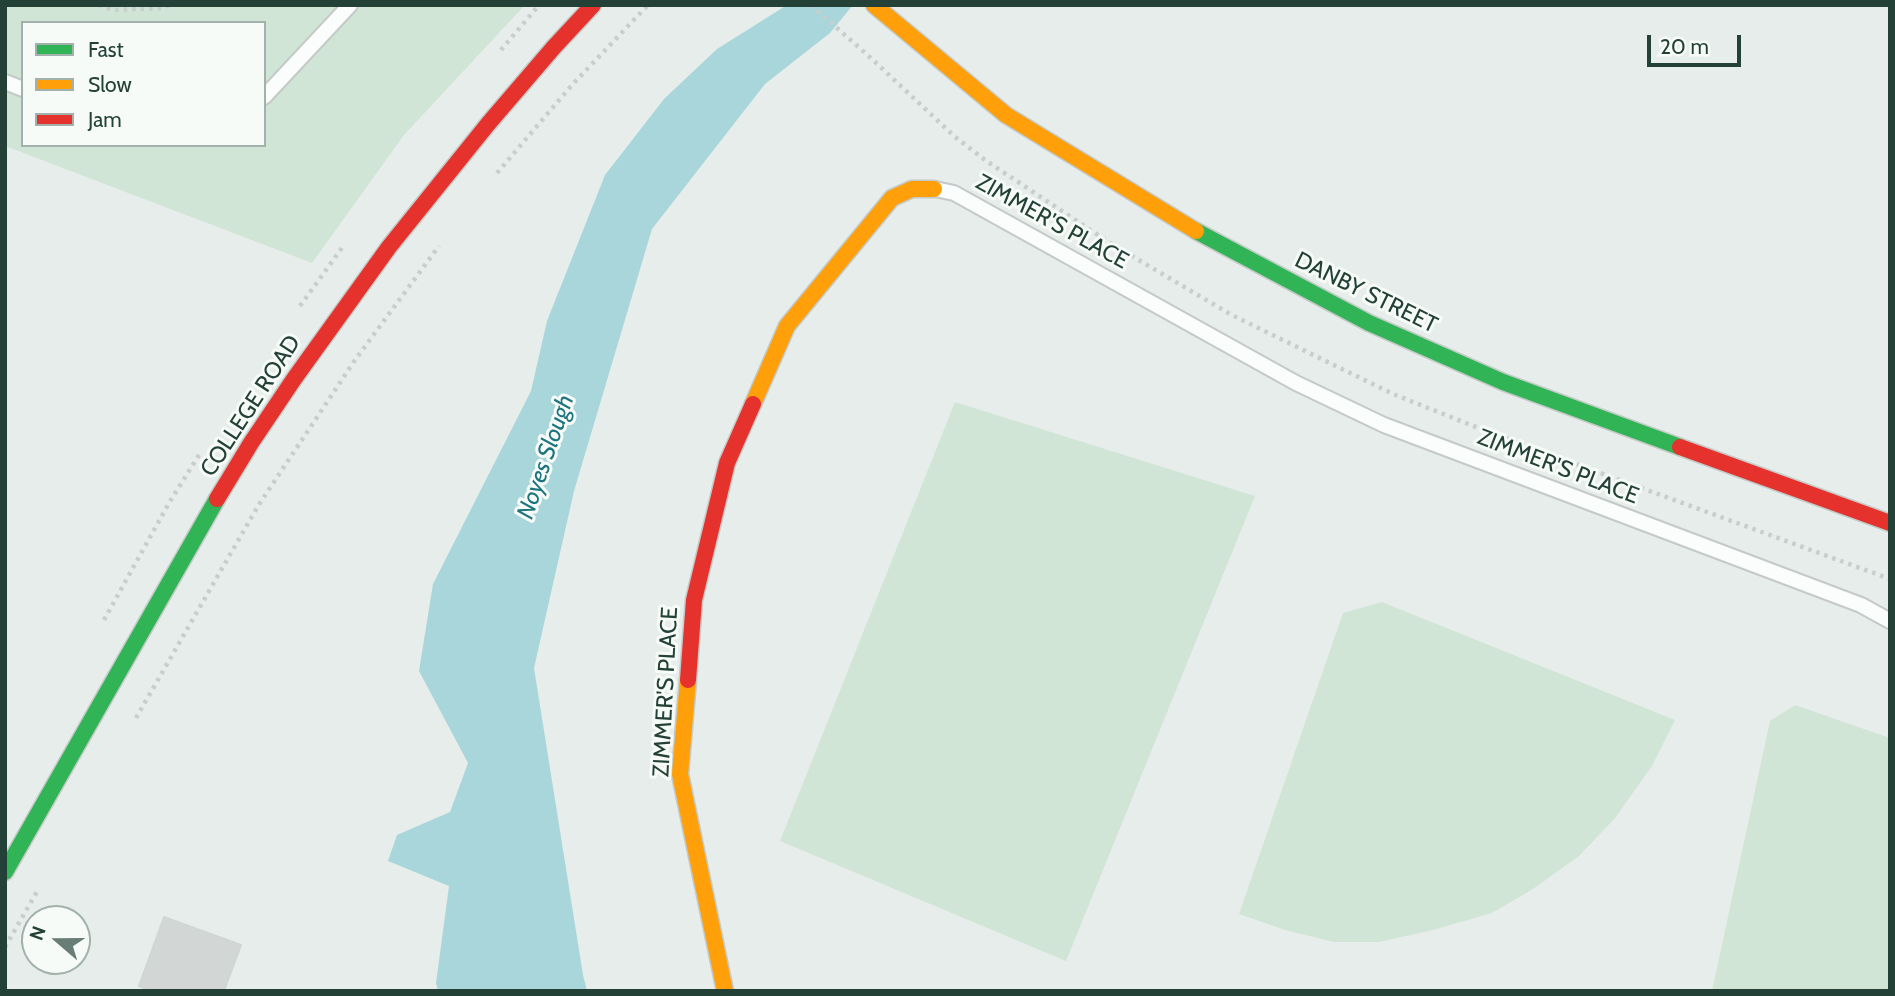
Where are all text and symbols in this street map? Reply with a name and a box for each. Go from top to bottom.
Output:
legend [21,21,266,147]
scale bar [1650,21,1744,65]
text: 20 m [1660,34,1709,59]
text: Fast [88,37,124,62]
text: Slow [88,72,132,97]
text: Jam [88,107,122,132]
street label: ZIMMER'S PLACE [971,169,1133,275]
street label: DANBY STREET [1290,247,1442,339]
street label: COLLEGE ROAD [195,330,307,482]
water label: Noyes Slough [511,391,581,523]
street label: ZIMMER'S PLACE [1474,424,1642,510]
street label: ZIMMER'S PLACE [648,606,684,778]
north arrow [21,905,91,975]
text: N [25,923,51,944]

